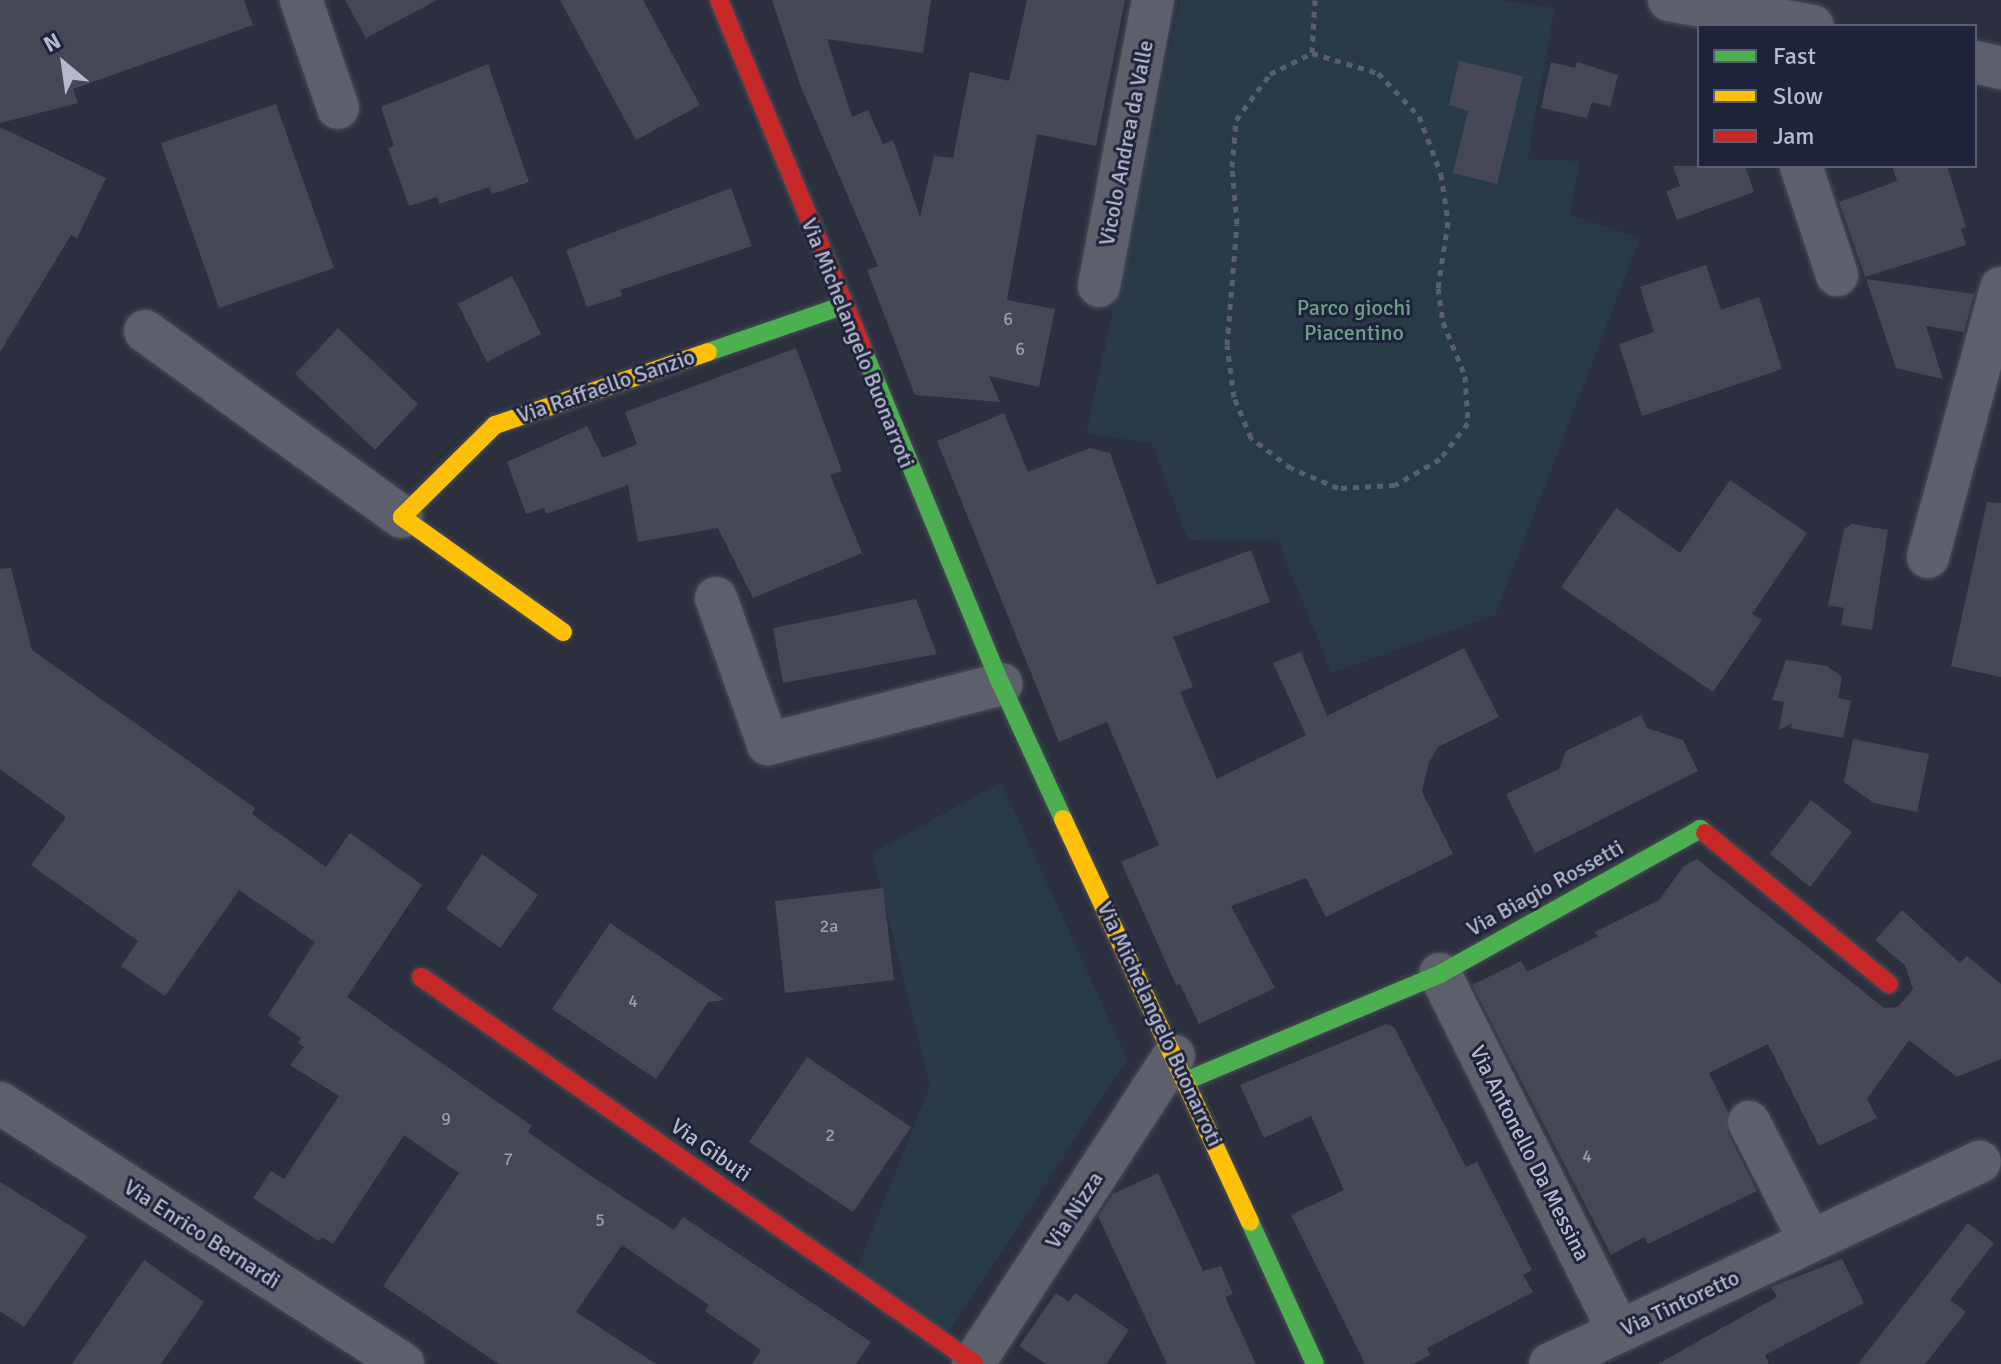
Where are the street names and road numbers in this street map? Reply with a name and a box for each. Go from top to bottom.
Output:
street label: Vicolo Andrea da Valle [1093,38,1159,248]
street label: Via Michelangelo Buonarroti [796,214,920,472]
street label: Via Raffaello Sanzio [514,343,698,429]
street label: Via Biagio Rossetti [1462,834,1628,942]
street label: Via Michelangelo Buonarroti [1092,897,1228,1151]
street label: Via Antonello Da Messina [1464,1041,1596,1265]
street label: Via Gibuti [666,1113,756,1187]
street label: Via Nizza [1039,1167,1109,1253]
street label: Via Enrico Bernardi [119,1174,285,1294]
street label: Via Tintoretto [1617,1264,1743,1342]

